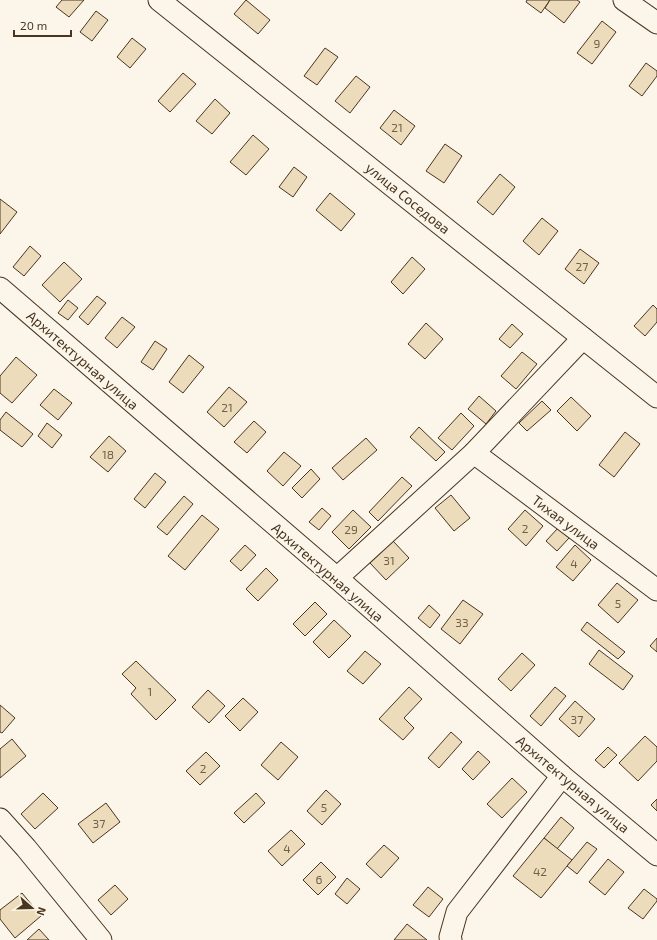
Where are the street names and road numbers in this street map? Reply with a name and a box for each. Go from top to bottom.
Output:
street label: улица Соседова [362,159,454,237]
street label: Архитектурная улица [24,307,142,413]
street label: Тихая улица [529,491,603,553]
street label: Архитектурная улица [269,519,387,625]
street label: Архитектурная улица [513,732,633,836]

